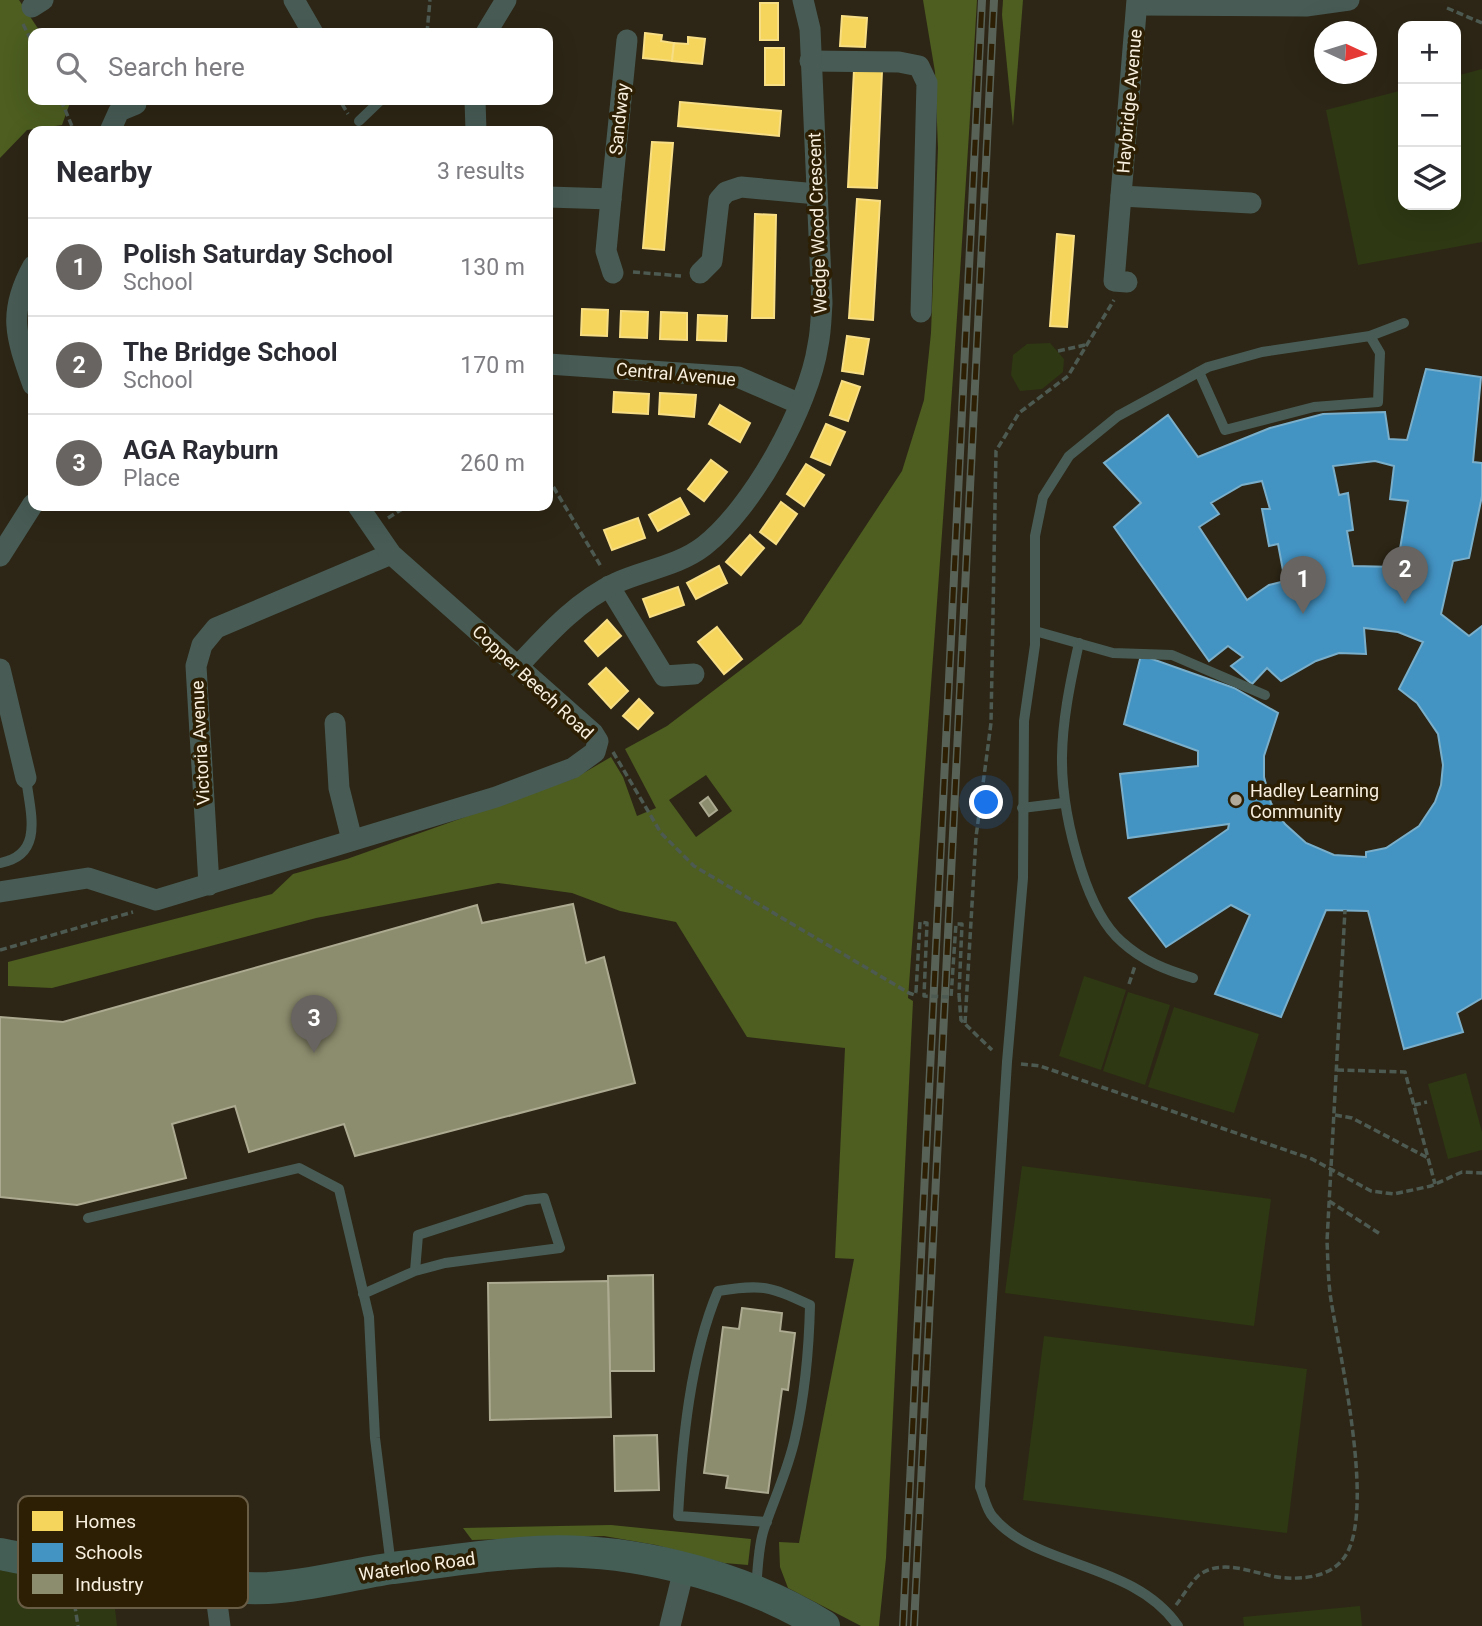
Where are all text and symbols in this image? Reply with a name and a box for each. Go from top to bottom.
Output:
north arrow [1314,21,1377,84]
map controls [1398,21,1461,210]
button: + [1398,21,1461,84]
search box [28,28,553,105]
street label: Haybridge Avenue [1112,28,1146,174]
icon: search [52,48,90,86]
text: Search here [108,52,245,82]
street label: Sandway [605,81,633,156]
button: − [1398,84,1461,147]
street label: Wedge Wood Crescent [803,132,831,314]
button: layers [1398,147,1461,210]
text: Nearby [56,154,152,189]
text: 3 results [437,158,525,185]
text: Polish Saturday School [123,239,393,269]
text: 1 [72,254,86,281]
text: 130 m [460,254,525,281]
text: School [123,269,193,296]
text: The Bridge School [123,337,338,367]
text: 2 [72,352,86,379]
text: 170 m [460,352,525,379]
street label: Central Avenue [615,358,737,390]
text: School [123,367,193,394]
text: AGA Rayburn [123,435,279,465]
text: 3 [72,450,86,477]
text: 260 m [460,450,525,477]
text: Place [123,465,180,492]
pin: 2 [1382,546,1428,604]
pin: 1 [1280,556,1326,614]
street label: Copper Beech Road [468,621,598,743]
street label: Victoria Avenue [186,680,214,806]
place label: Hadley Learning Community [1250,780,1379,822]
your location [969,785,1003,819]
marker: Hadley Learning Community [1228,792,1244,808]
pin: 3 [291,995,337,1053]
legend [18,1496,248,1608]
text: Homes [75,1510,136,1533]
text: Schools [75,1541,143,1564]
street label: Waterloo Road [357,1547,477,1585]
text: Industry [75,1573,143,1596]

